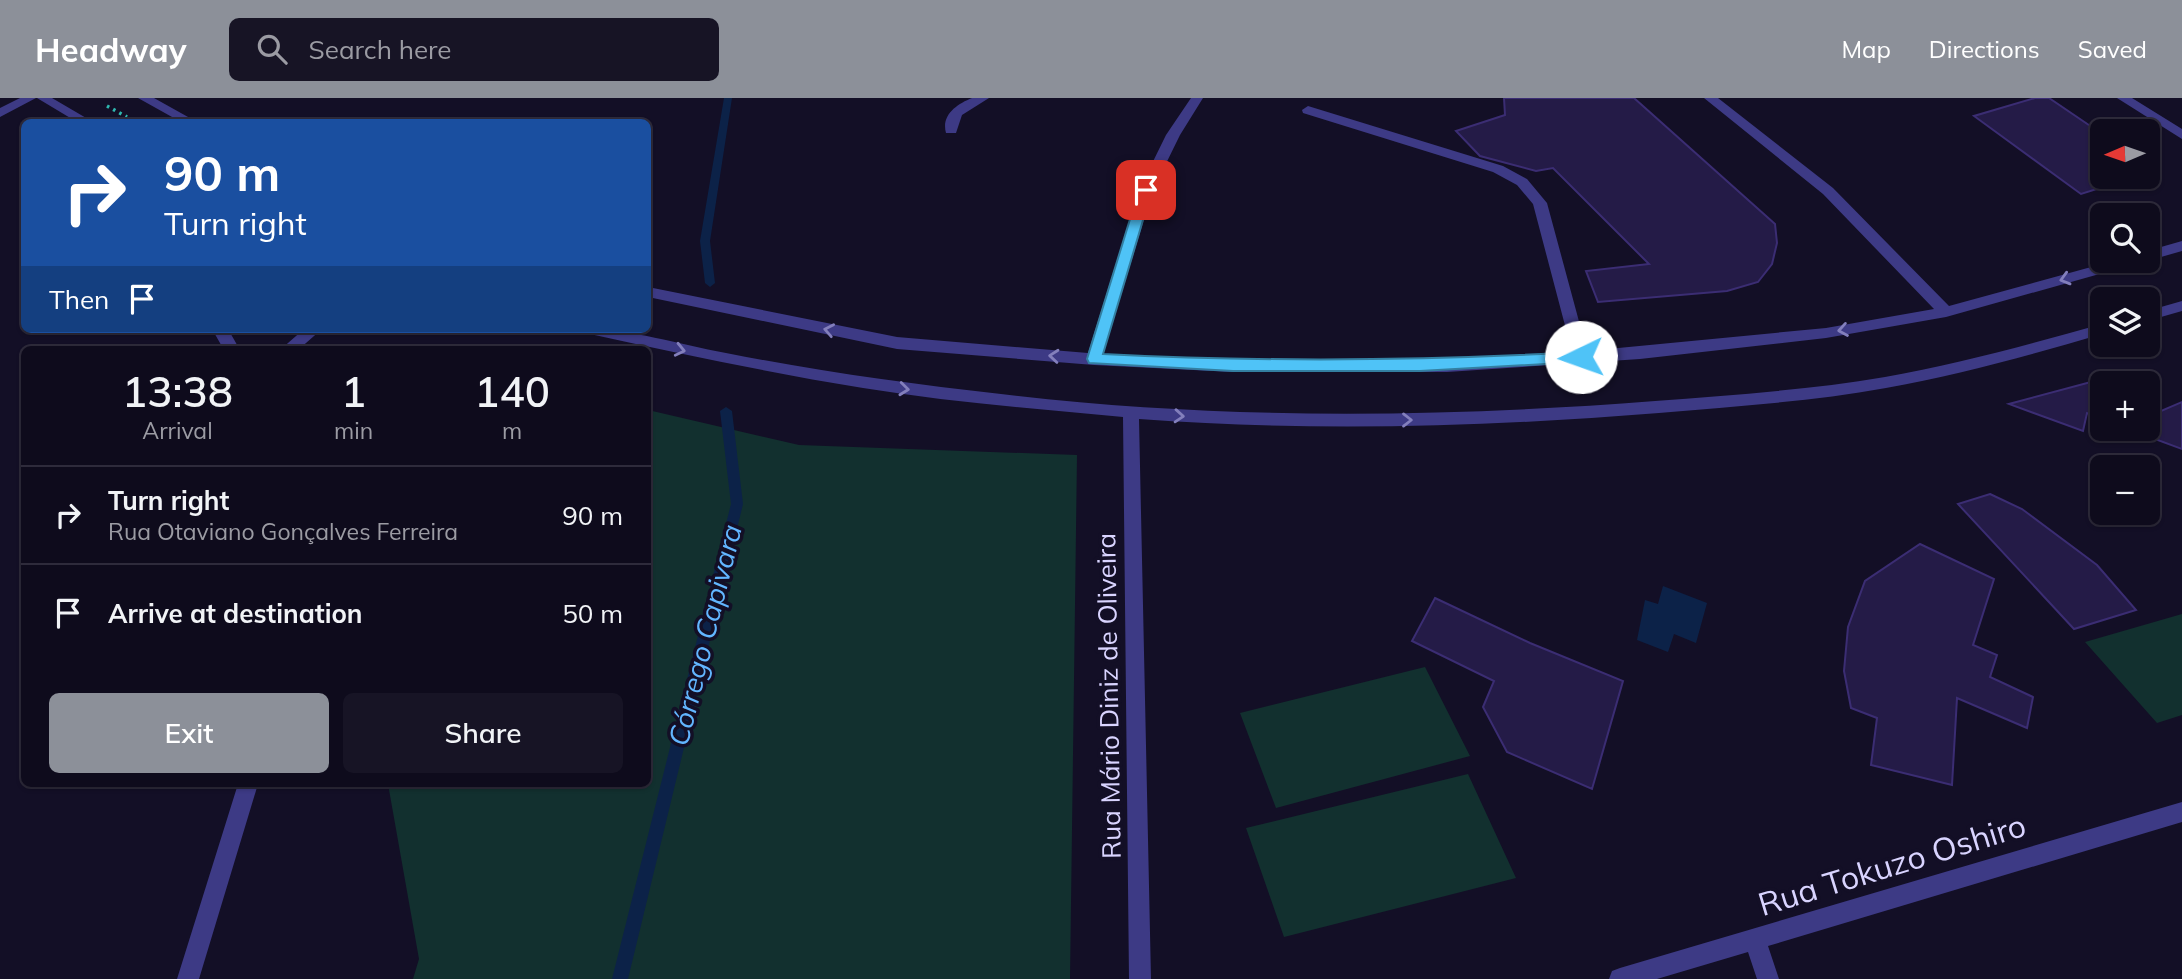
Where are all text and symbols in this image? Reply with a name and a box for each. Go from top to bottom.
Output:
search box [229,18,719,81]
text: Headway [35,29,187,70]
icon: search [253,30,291,68]
text: Search here [309,33,451,66]
text: Map [1841,34,1891,64]
text: Directions [1929,34,2040,64]
text: Saved [2078,34,2147,64]
north arrow [2090,119,2160,189]
map controls [2090,119,2160,525]
text: 90 m [164,142,280,203]
icon: right [49,147,140,238]
pin [1116,160,1176,220]
icon: arrive [1127,171,1165,209]
text: Turn right [164,203,307,243]
button: search [2090,203,2160,273]
one-way arrow [2059,271,2071,285]
icon: arrive [123,280,161,318]
text: Then [49,283,109,316]
button: layers [2090,287,2160,357]
position arrow [1544,320,1618,394]
one-way arrow [1837,322,1849,337]
one-way arrow [823,323,835,338]
one-way arrow [674,342,686,357]
one-way arrow [1048,349,1059,364]
text: 13:38 [122,365,233,418]
text: 1 [341,365,366,418]
text: 140 [474,365,550,418]
button: + [2090,371,2160,441]
one-way arrow [899,381,910,396]
one-way arrow [1174,408,1185,423]
one-way arrow [1402,412,1413,428]
text: Arrival [142,416,213,445]
text: min [334,416,373,445]
text: m [502,416,522,445]
button: − [2090,455,2160,525]
text: Turn right [108,484,229,517]
icon: right [49,496,87,534]
text: 90 m [562,499,623,532]
text: Rua Otaviano Gonçalves Ferreira [108,517,458,546]
water label: Córrego Capivara [660,521,749,749]
street label: Rua Mário Diniz de Oliveira [1089,533,1128,859]
icon: arrive [49,594,87,632]
text: Arrive at destination [108,597,363,630]
text: 50 m [562,597,623,630]
button: Exit [49,693,329,773]
button: Share [343,693,623,773]
street label: Rua Tokuzo Oshiro [1753,804,2030,924]

